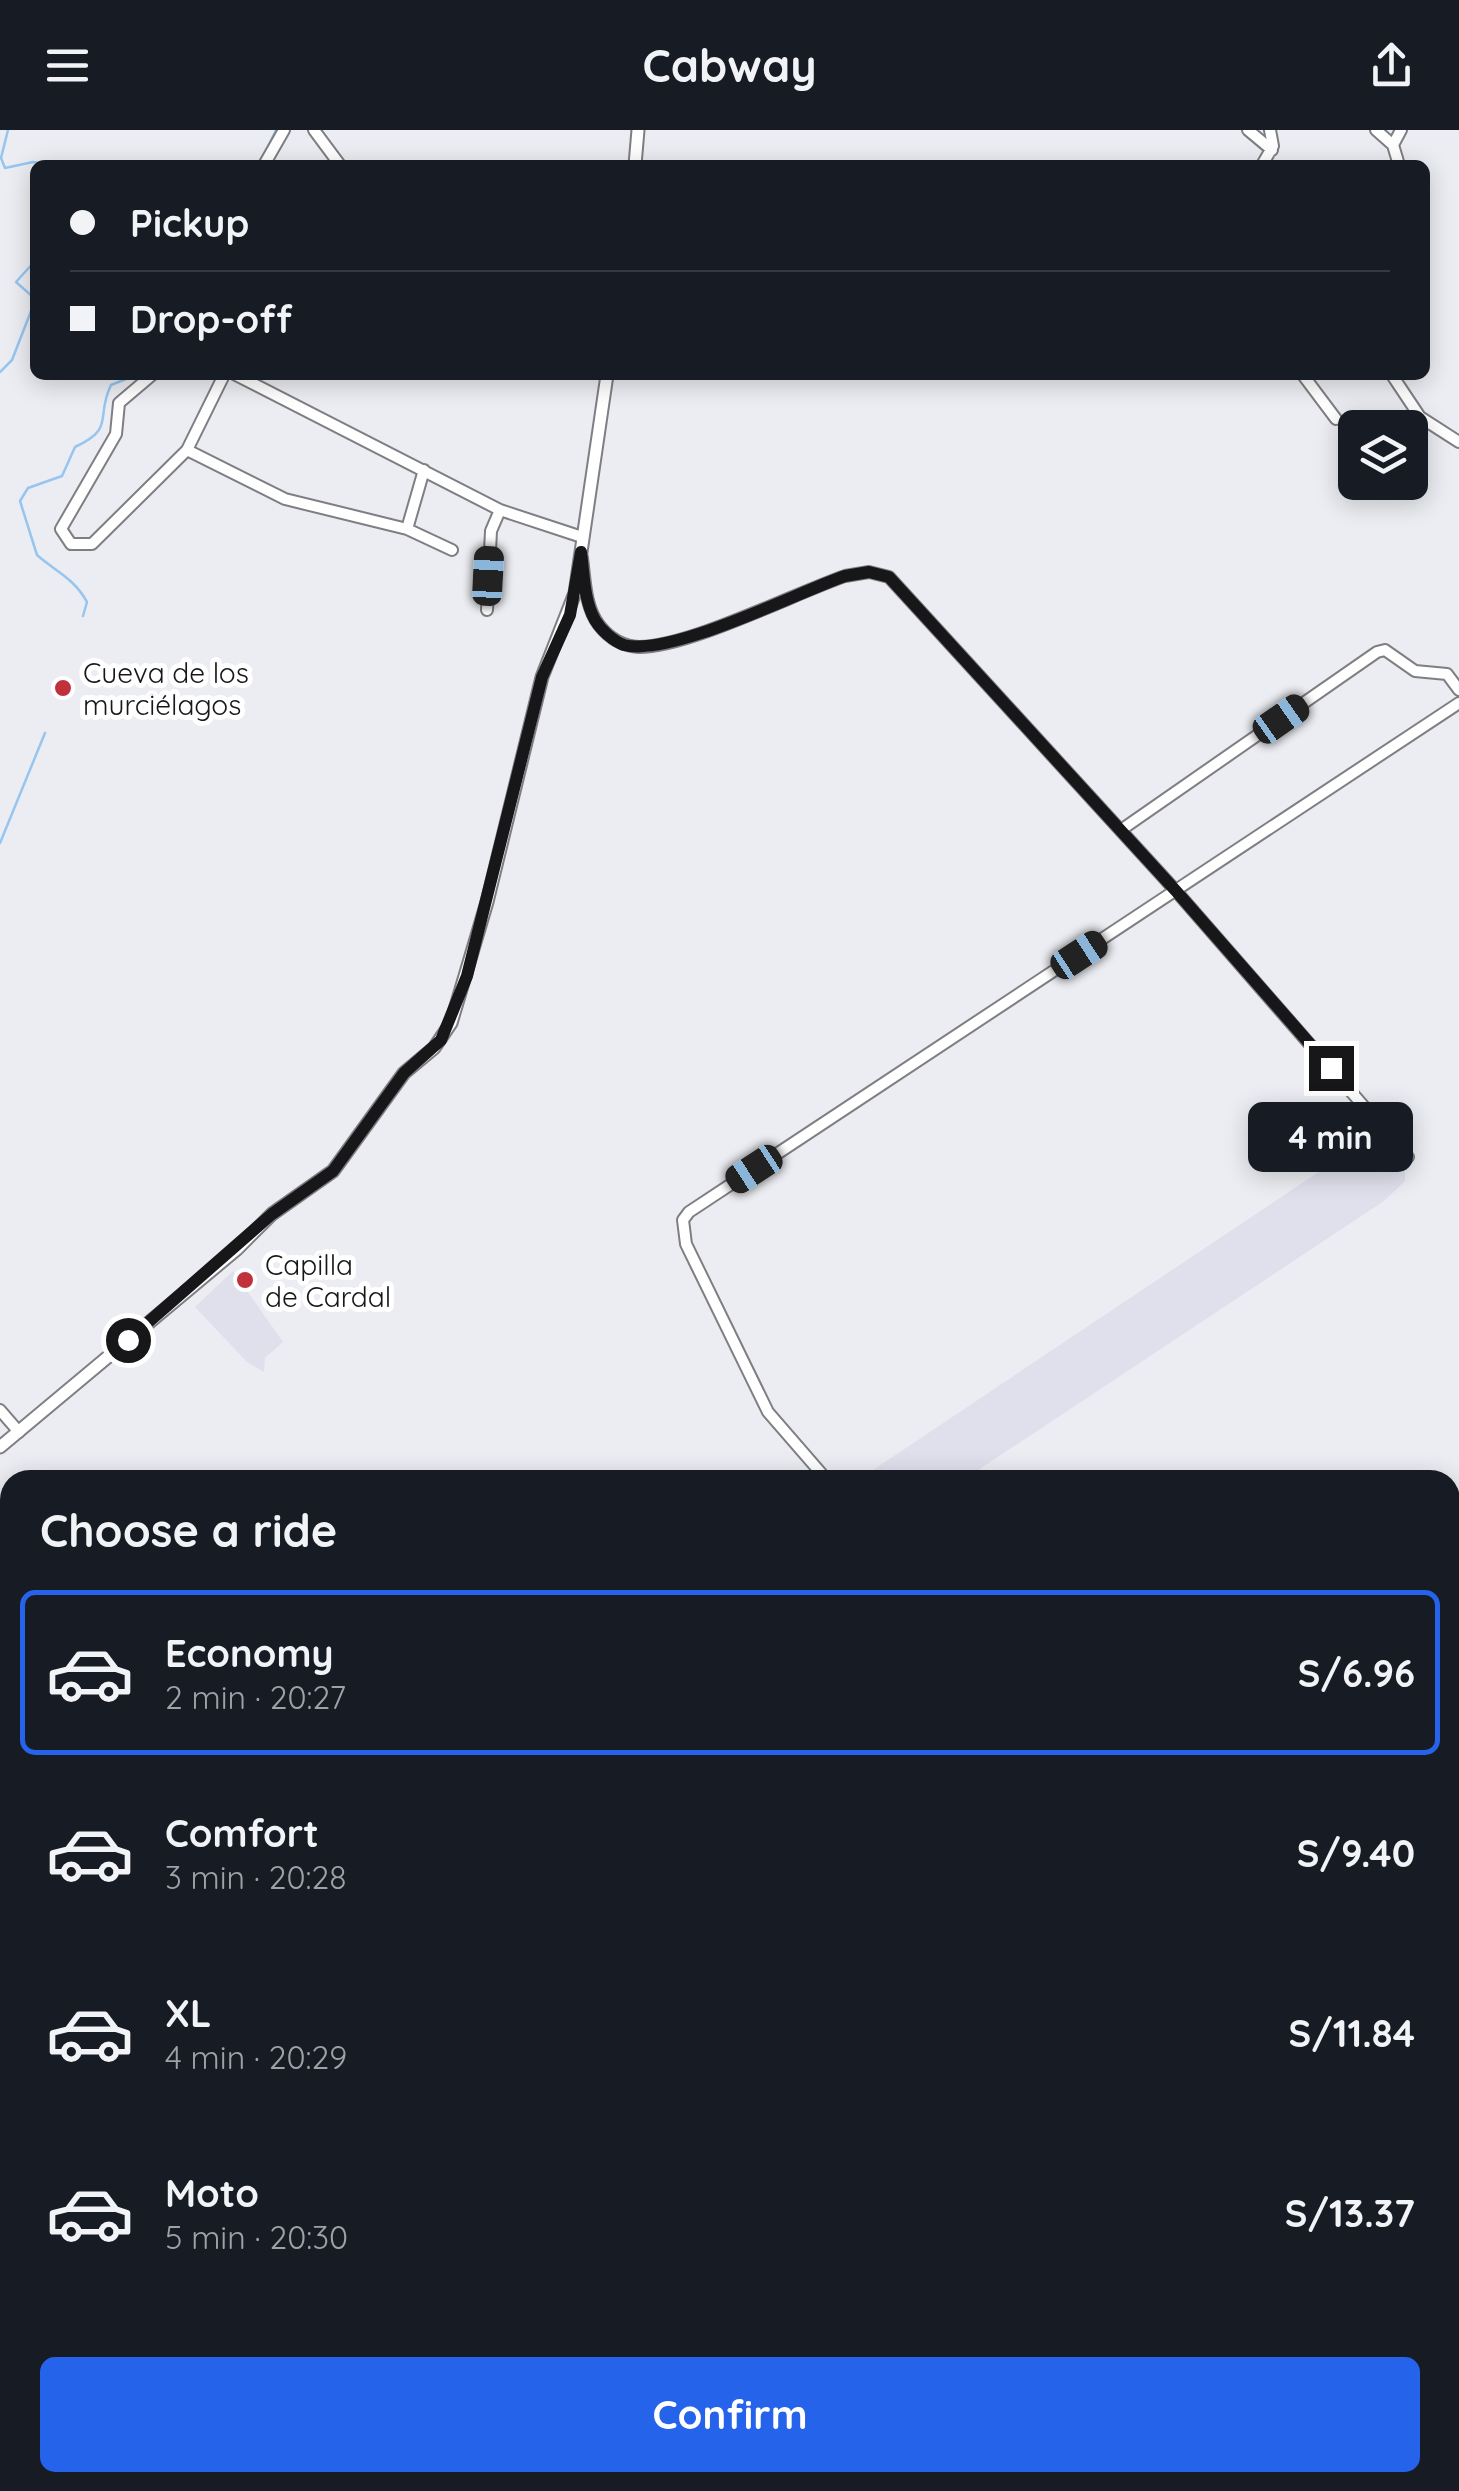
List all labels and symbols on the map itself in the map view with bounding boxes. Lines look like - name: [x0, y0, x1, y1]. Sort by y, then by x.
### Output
- car: [471, 545, 505, 607]
- place label: Cueva de los murciélagos: [83, 655, 249, 722]
- marker: Cueva de los murciélagos: [52, 677, 74, 699]
- car: [1248, 690, 1314, 748]
- car: [1046, 926, 1112, 984]
- route end: [1309, 1046, 1354, 1091]
- callout: 4 min: [1248, 1103, 1414, 1173]
- car: [721, 1140, 787, 1198]
- place label: Capilla de Cardal: [265, 1247, 391, 1314]
- marker: Capilla de Cardal: [234, 1269, 256, 1291]
- route start: [106, 1318, 151, 1363]

